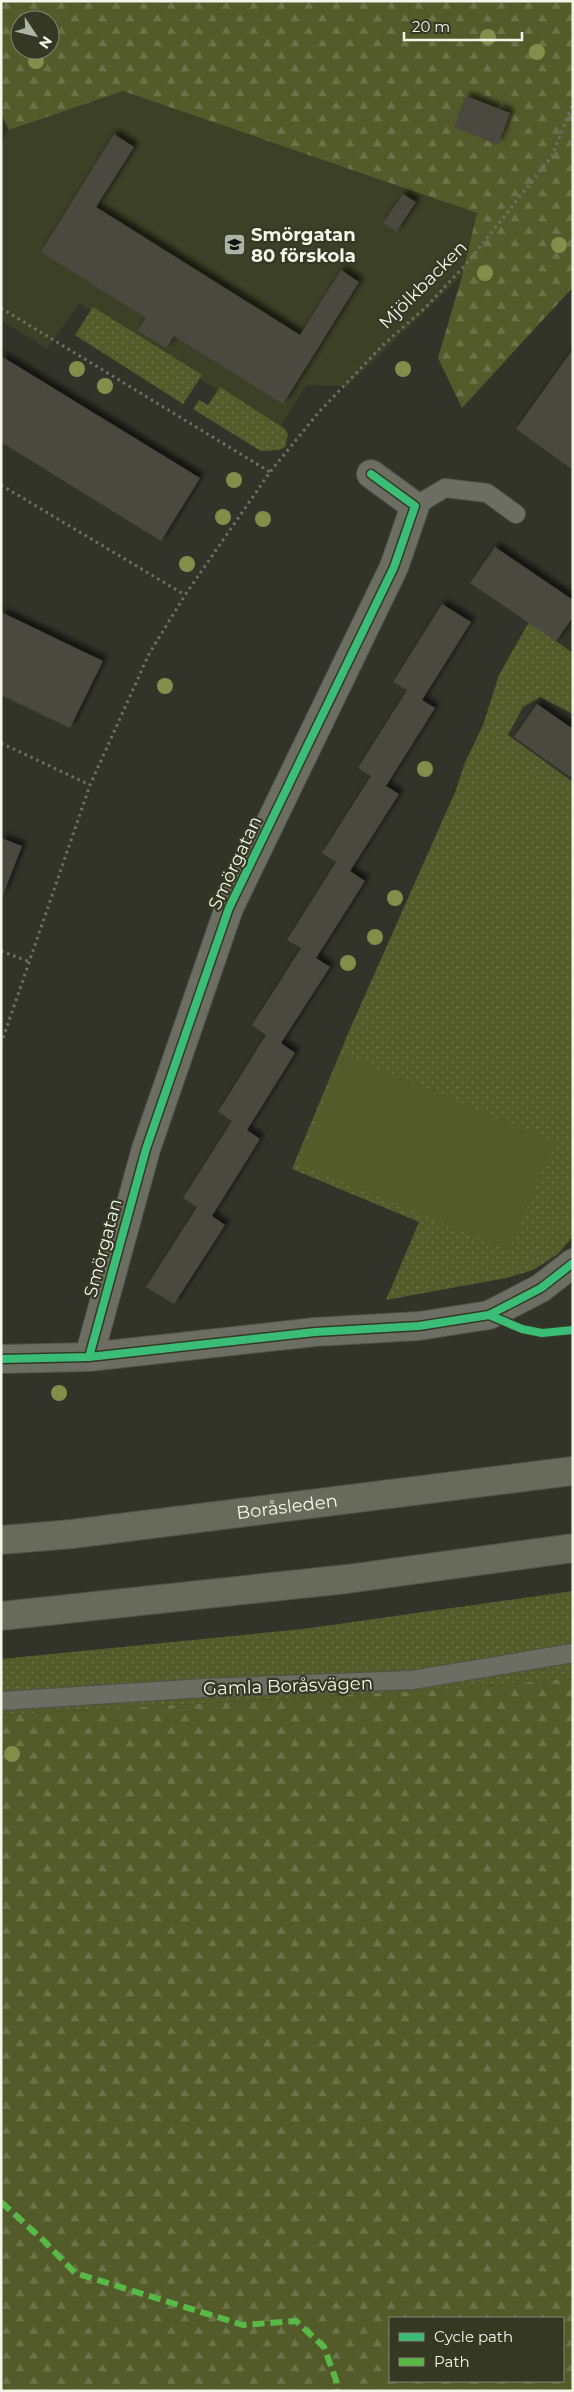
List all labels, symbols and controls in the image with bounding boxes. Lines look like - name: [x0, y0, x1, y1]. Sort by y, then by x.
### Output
- north arrow: [10, 10, 60, 60]
- scale bar: [404, 10, 522, 42]
- text: 20 m: [412, 17, 450, 36]
- text: N: [35, 33, 56, 52]
- place label: Smörgatan 80 förskola: [251, 224, 356, 267]
- school or university icon: Smörgatan 80 förskola: [223, 233, 247, 257]
- street label: Mjölkbacken: [374, 236, 472, 334]
- street label: Smörgatan: [204, 813, 266, 913]
- street label: Smörgatan: [79, 1196, 127, 1300]
- street label: Boråsleden: [235, 1490, 339, 1524]
- street label: Gamla Boråsvägen: [203, 1672, 373, 1700]
- legend: [389, 2317, 564, 2382]
- text: Cycle path: [434, 2327, 513, 2346]
- text: Path: [434, 2352, 470, 2371]

